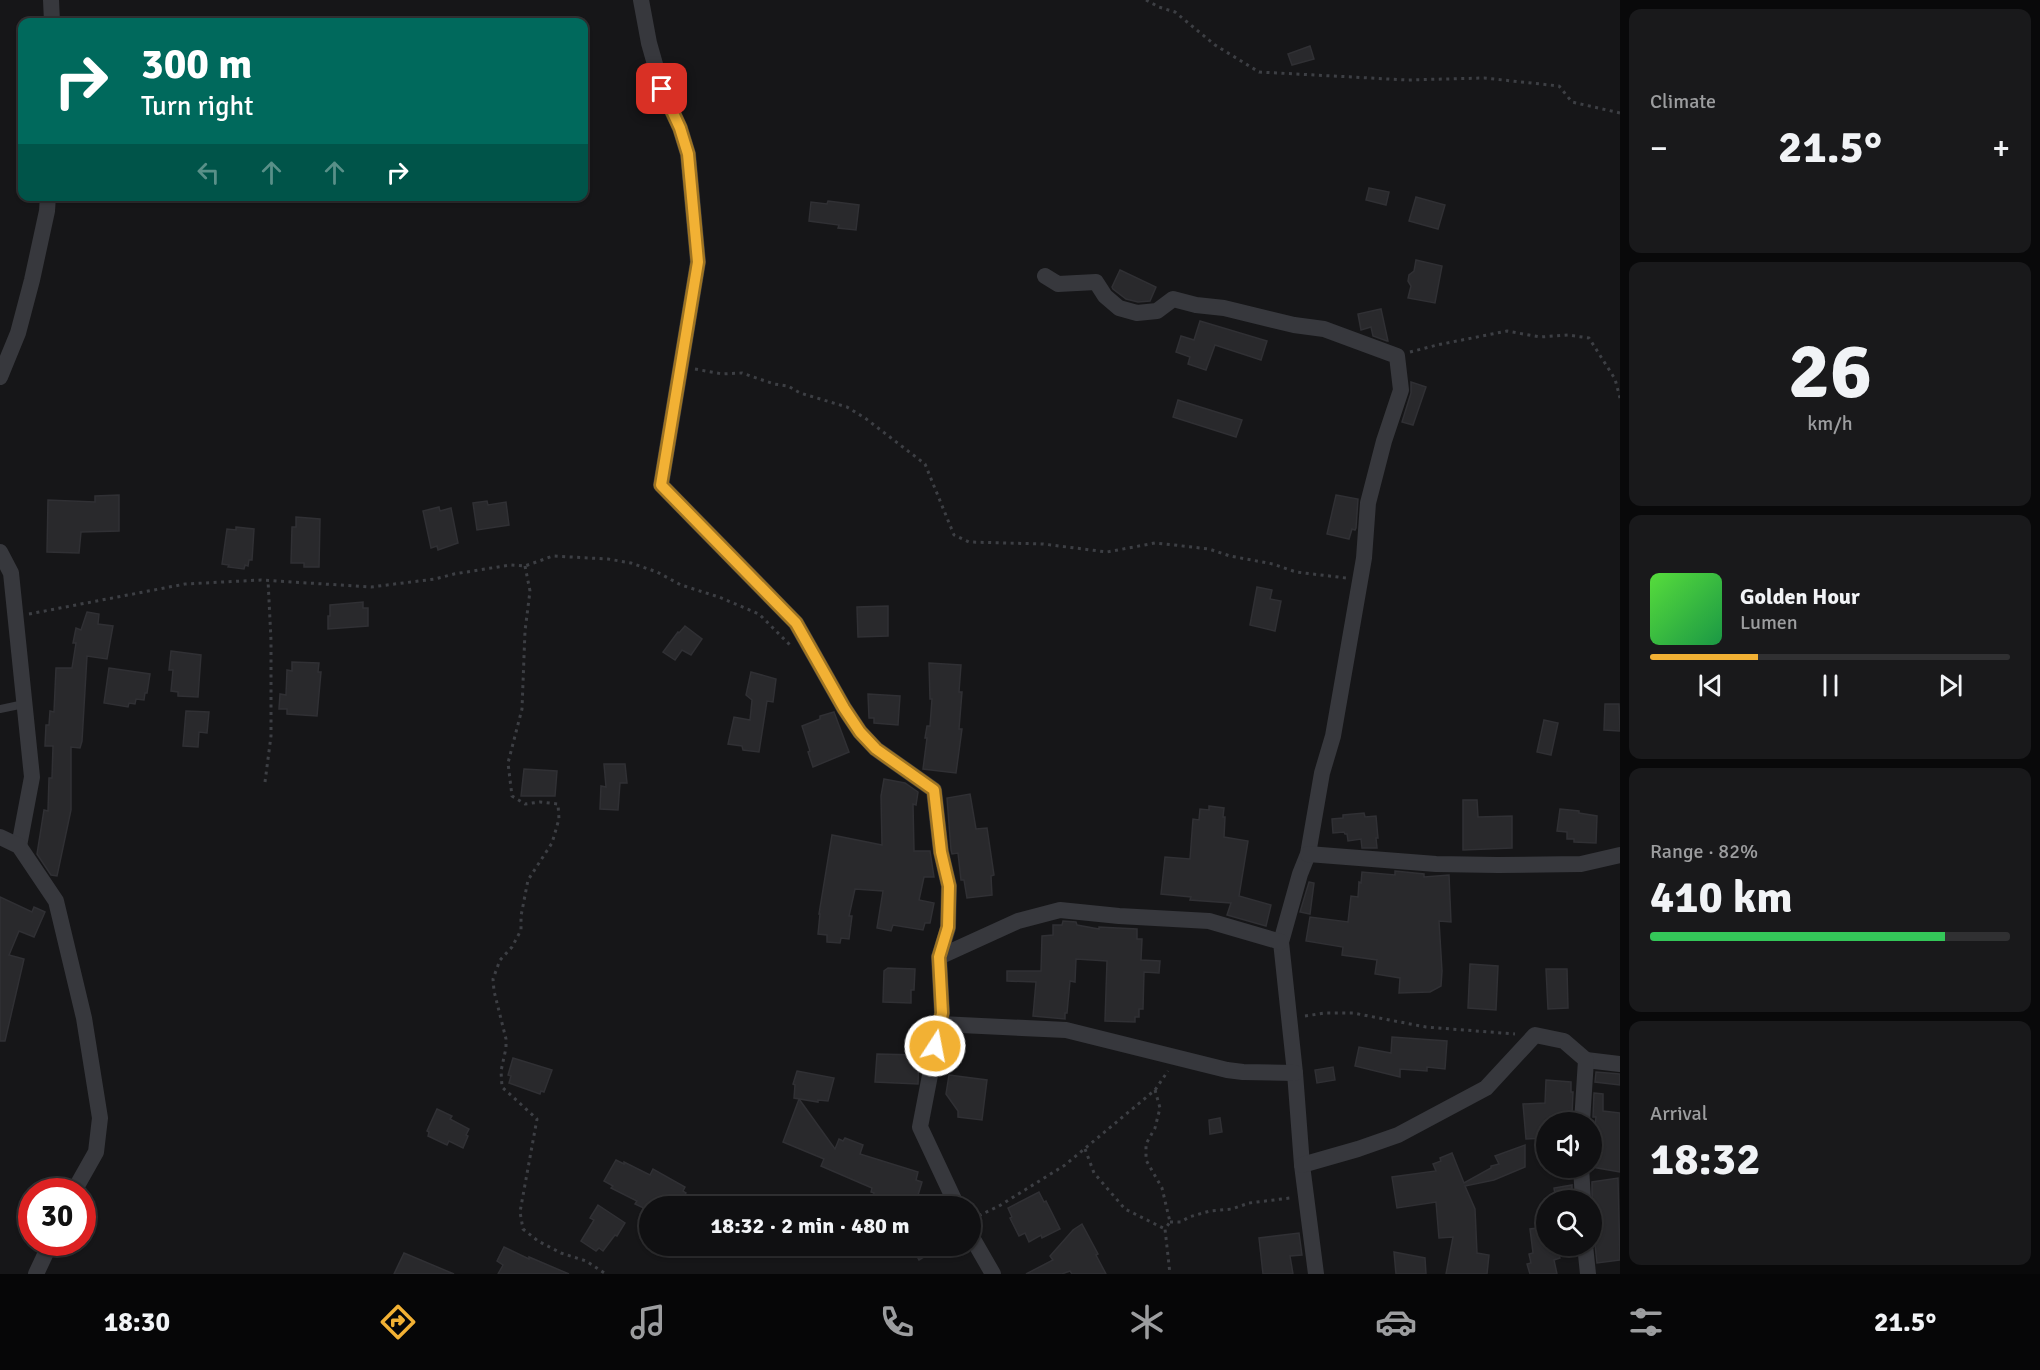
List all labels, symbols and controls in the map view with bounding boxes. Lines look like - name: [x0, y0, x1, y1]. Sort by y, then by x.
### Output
- text: 300 m: [141, 39, 252, 90]
- icon: right: [42, 42, 120, 120]
- pin: [636, 63, 687, 114]
- icon: arrive: [645, 72, 678, 105]
- text: Climate: [1650, 89, 1716, 114]
- text: Turn right: [141, 90, 254, 123]
- text: 21.5°: [1778, 120, 1882, 175]
- text: −: [1650, 128, 1668, 169]
- text: +: [1992, 128, 2010, 169]
- icon: left: [192, 156, 225, 189]
- icon: ahead: [255, 156, 288, 189]
- icon: ahead: [318, 156, 351, 189]
- icon: right: [381, 156, 414, 189]
- text: 26: [1788, 324, 1872, 420]
- text: km/h: [1807, 411, 1853, 436]
- text: Golden Hour: [1740, 583, 1860, 610]
- text: Lumen: [1740, 610, 1798, 635]
- icon: previous: [1694, 669, 1727, 702]
- icon: pause: [1814, 669, 1847, 702]
- icon: next: [1934, 669, 1967, 702]
- text: Range · 82%: [1650, 839, 1758, 864]
- text: 410 km: [1650, 870, 1793, 925]
- position arrow: [903, 1014, 967, 1078]
- text: Arrival: [1650, 1101, 1708, 1126]
- map controls: [1536, 1112, 1602, 1256]
- button: sound: [1536, 1112, 1602, 1178]
- text: 18:32: [1650, 1132, 1760, 1187]
- speed limit sign: 30: [18, 1178, 96, 1256]
- button: search: [1536, 1190, 1602, 1256]
- text: 18:32 · 2 min · 480 m: [710, 1212, 910, 1239]
- icon: directions: [377, 1301, 419, 1343]
- icon: music: [627, 1301, 669, 1343]
- icon: phone: [876, 1301, 918, 1343]
- icon: climate: [1126, 1301, 1168, 1343]
- icon: car: [1375, 1301, 1417, 1343]
- icon: filters: [1625, 1301, 1667, 1343]
- text: 18:30: [104, 1306, 170, 1339]
- text: 21.5°: [1874, 1306, 1936, 1339]

